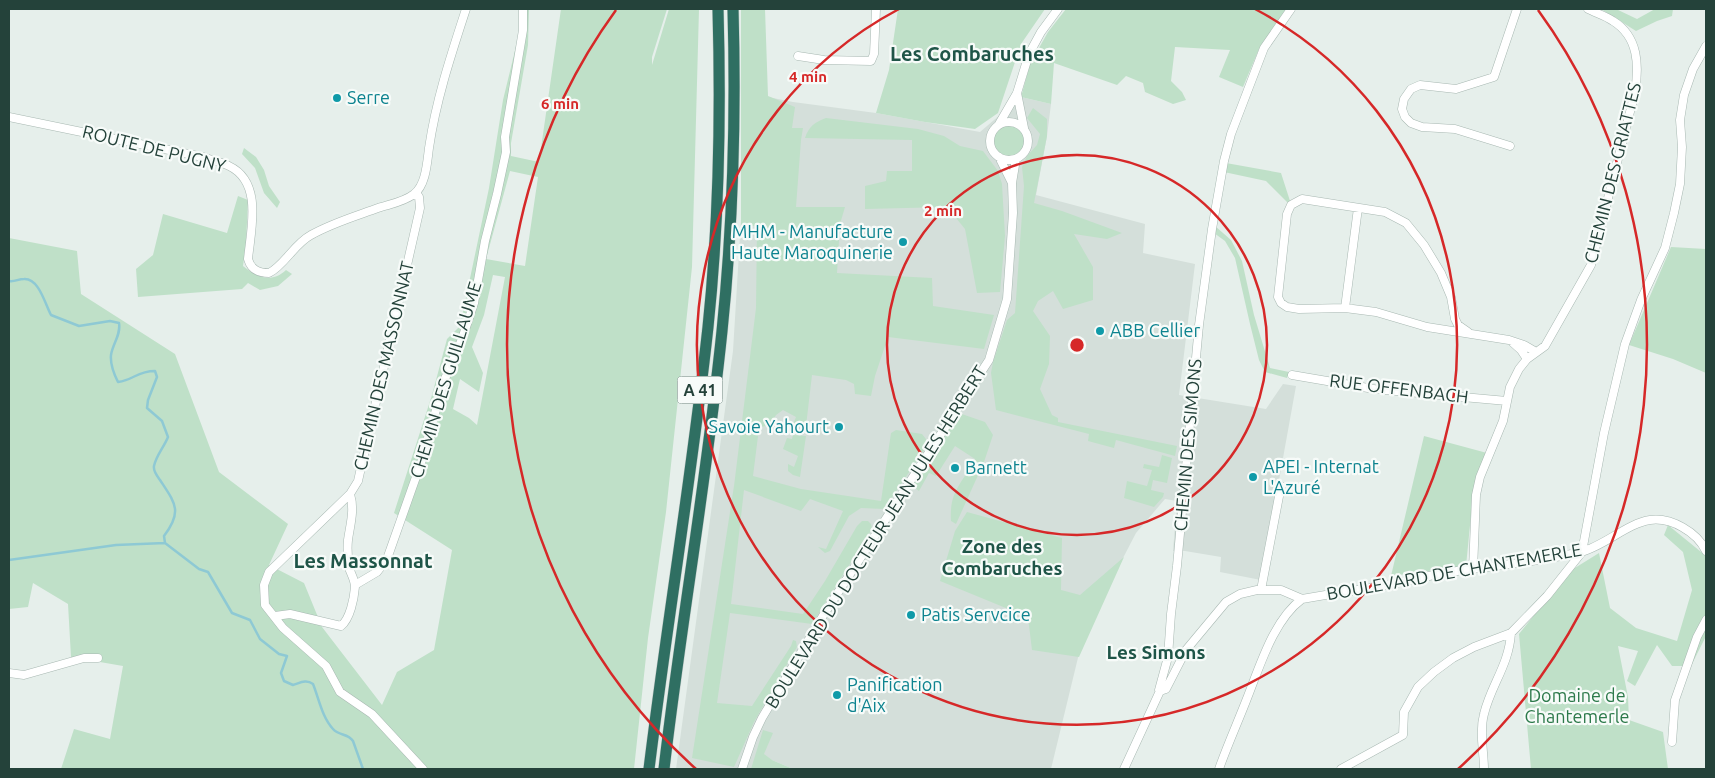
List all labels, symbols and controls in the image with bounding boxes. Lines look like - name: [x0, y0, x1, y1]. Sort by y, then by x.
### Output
- district label: Les Combaruches: [890, 42, 1054, 65]
- text: 4 min: [789, 68, 827, 85]
- street label: CHEMIN DES GRIATTES: [1580, 80, 1644, 265]
- place label: Serre: [347, 87, 390, 107]
- marker: Serre: [331, 92, 343, 104]
- text: 6 min: [541, 95, 579, 112]
- street label: ROUTE DE PUGNY: [81, 121, 228, 176]
- text: 2 min: [924, 202, 962, 219]
- place label: MHM - Manufacture Haute Maroquinerie: [731, 221, 893, 262]
- marker: MHM - Manufacture Haute Maroquinerie: [897, 236, 909, 248]
- street label: CHEMIN DES MASSONNAT: [349, 259, 417, 472]
- street label: CHEMIN DES GUILLAUME: [406, 279, 485, 480]
- place label: ABB Cellier: [1110, 320, 1200, 340]
- marker: ABB Cellier: [1094, 325, 1106, 337]
- centre of rings: [1068, 336, 1086, 354]
- street label: CHEMIN DES SIMONS: [1169, 358, 1205, 532]
- street label: BOULEVARD DU DOCTEUR JEAN JULES HERBERT: [761, 361, 990, 712]
- street label: RUE OFFENBACH: [1328, 370, 1470, 406]
- road number: A 41: [678, 376, 722, 404]
- place label: Savoie Yahourt: [709, 416, 829, 436]
- marker: Savoie Yahourt: [833, 421, 845, 433]
- place label: APEI - Internat L'Azuré: [1263, 456, 1379, 497]
- place label: Barnett: [965, 457, 1027, 477]
- marker: Barnett: [949, 462, 961, 474]
- marker: APEI - Internat L'Azuré: [1247, 471, 1259, 483]
- district label: Zone des Combaruches: [942, 535, 1062, 579]
- street label: BOULEVARD DE CHANTEMERLE: [1325, 539, 1583, 603]
- district label: Les Massonnat: [293, 549, 433, 572]
- place label: Patis Servcice: [921, 604, 1031, 624]
- marker: Patis Servcice: [905, 609, 917, 621]
- district label: Les Simons: [1107, 641, 1205, 663]
- place label: Panification d'Aix: [847, 674, 943, 715]
- park label: Domaine de Chantemerle: [1525, 685, 1629, 726]
- marker: Panification d'Aix: [831, 689, 843, 701]

